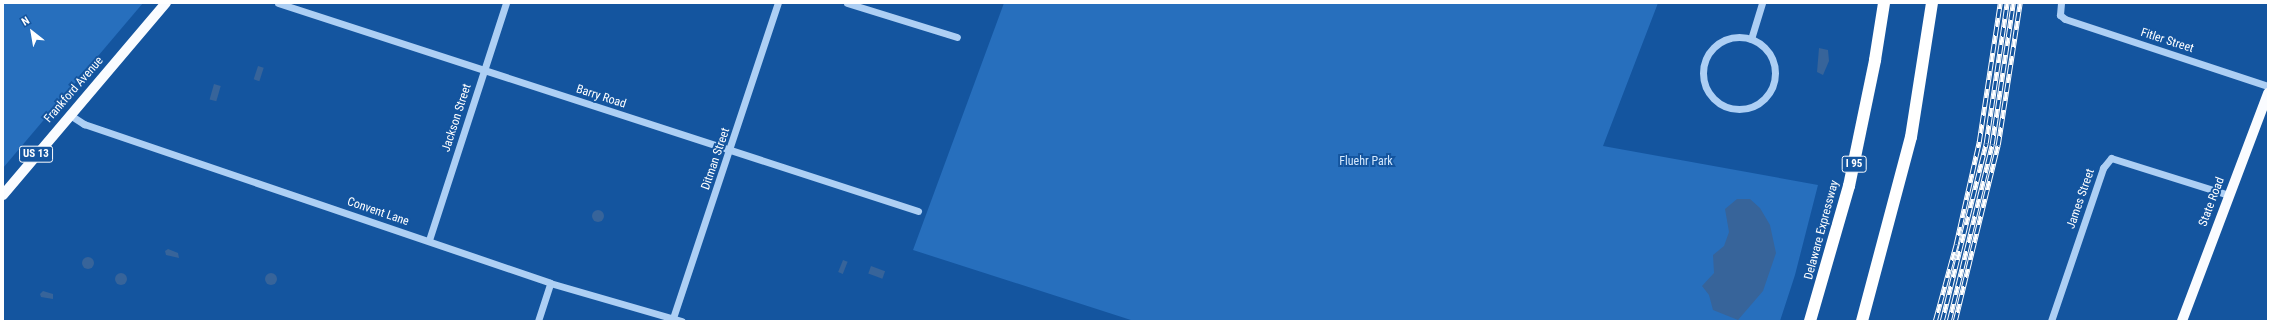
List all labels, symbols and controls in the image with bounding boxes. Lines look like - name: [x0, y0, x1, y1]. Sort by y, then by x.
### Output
- north arrow: [12, 12, 52, 52]
- text: N: [19, 14, 32, 29]
- street label: Fitler Street: [2139, 26, 2195, 56]
- street label: Frankford Avenue: [41, 54, 107, 126]
- street label: Jackson Street: [439, 82, 475, 154]
- street label: Barry Road: [574, 82, 628, 112]
- street label: Ditman Street: [699, 126, 733, 192]
- road number: US 13: [19, 145, 53, 163]
- park label: Fluehr Park: [1339, 155, 1393, 169]
- road number: I 95: [1841, 155, 1867, 173]
- street label: James Street: [2064, 167, 2098, 231]
- street label: State Road: [2196, 175, 2228, 229]
- street label: Delaware Expressway: [1802, 179, 1842, 281]
- street label: Convent Lane: [345, 195, 411, 229]

